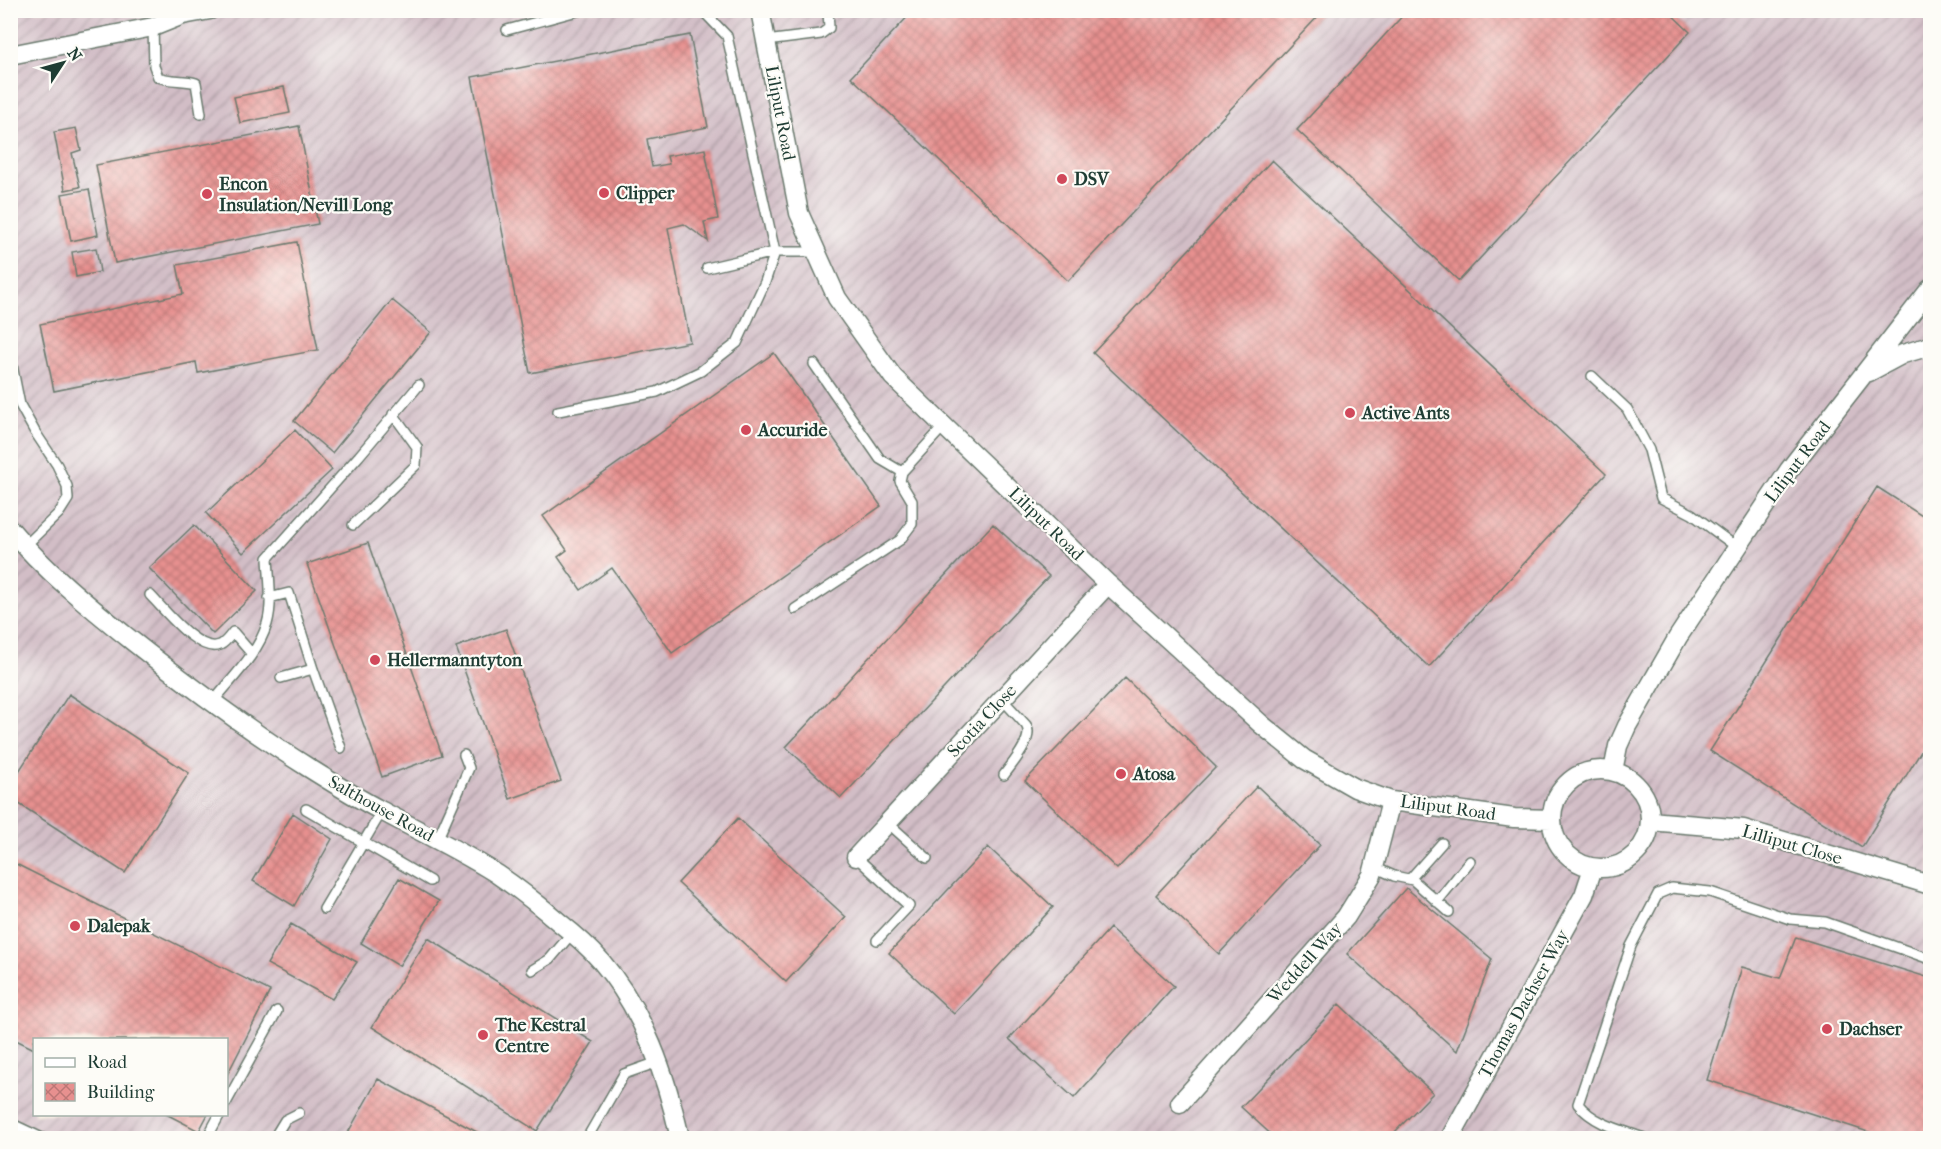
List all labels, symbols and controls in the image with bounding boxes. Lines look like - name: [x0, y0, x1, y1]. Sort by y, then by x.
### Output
- north arrow: [33, 33, 93, 93]
- text: N: [63, 44, 86, 66]
- street label: Liliput Road: [760, 64, 800, 163]
- place label: DSV: [1074, 169, 1110, 190]
- marker: DSV: [1055, 172, 1069, 186]
- place label: Encon Insulation/Nevill Long: [219, 174, 394, 216]
- place label: Clipper: [616, 183, 675, 204]
- marker: Clipper: [597, 186, 611, 200]
- marker: Encon Insulation/Nevill Long: [200, 187, 214, 201]
- place label: Active Ants: [1361, 403, 1450, 424]
- marker: Active Ants: [1343, 406, 1357, 420]
- street label: Liliput Road: [1761, 417, 1836, 507]
- place label: Accuride: [757, 420, 827, 441]
- marker: Accuride: [739, 423, 753, 437]
- street label: Liliput Road: [1004, 483, 1088, 565]
- place label: Hellermanntyton: [387, 650, 523, 671]
- marker: Hellermanntyton: [368, 653, 382, 667]
- street label: Scotia Close: [943, 680, 1021, 762]
- place label: Atosa: [1132, 764, 1176, 785]
- marker: Atosa: [1114, 767, 1128, 781]
- street label: Salthouse Road: [324, 771, 438, 847]
- street label: Liliput Road: [1399, 791, 1497, 825]
- street label: Lilliput Close: [1740, 821, 1845, 869]
- place label: Dalepak: [87, 916, 151, 937]
- street label: Weddell Way: [1263, 917, 1348, 1009]
- marker: Dalepak: [68, 919, 82, 933]
- street label: Thomas Dachser Way: [1474, 925, 1574, 1082]
- place label: The Kestral Centre: [494, 1015, 587, 1057]
- place label: Dachser: [1839, 1019, 1903, 1040]
- marker: Dachser: [1820, 1022, 1834, 1036]
- marker: The Kestral Centre: [476, 1028, 490, 1042]
- legend: [33, 1038, 228, 1116]
- text: Road: [87, 1052, 127, 1073]
- text: Building: [87, 1082, 155, 1103]

